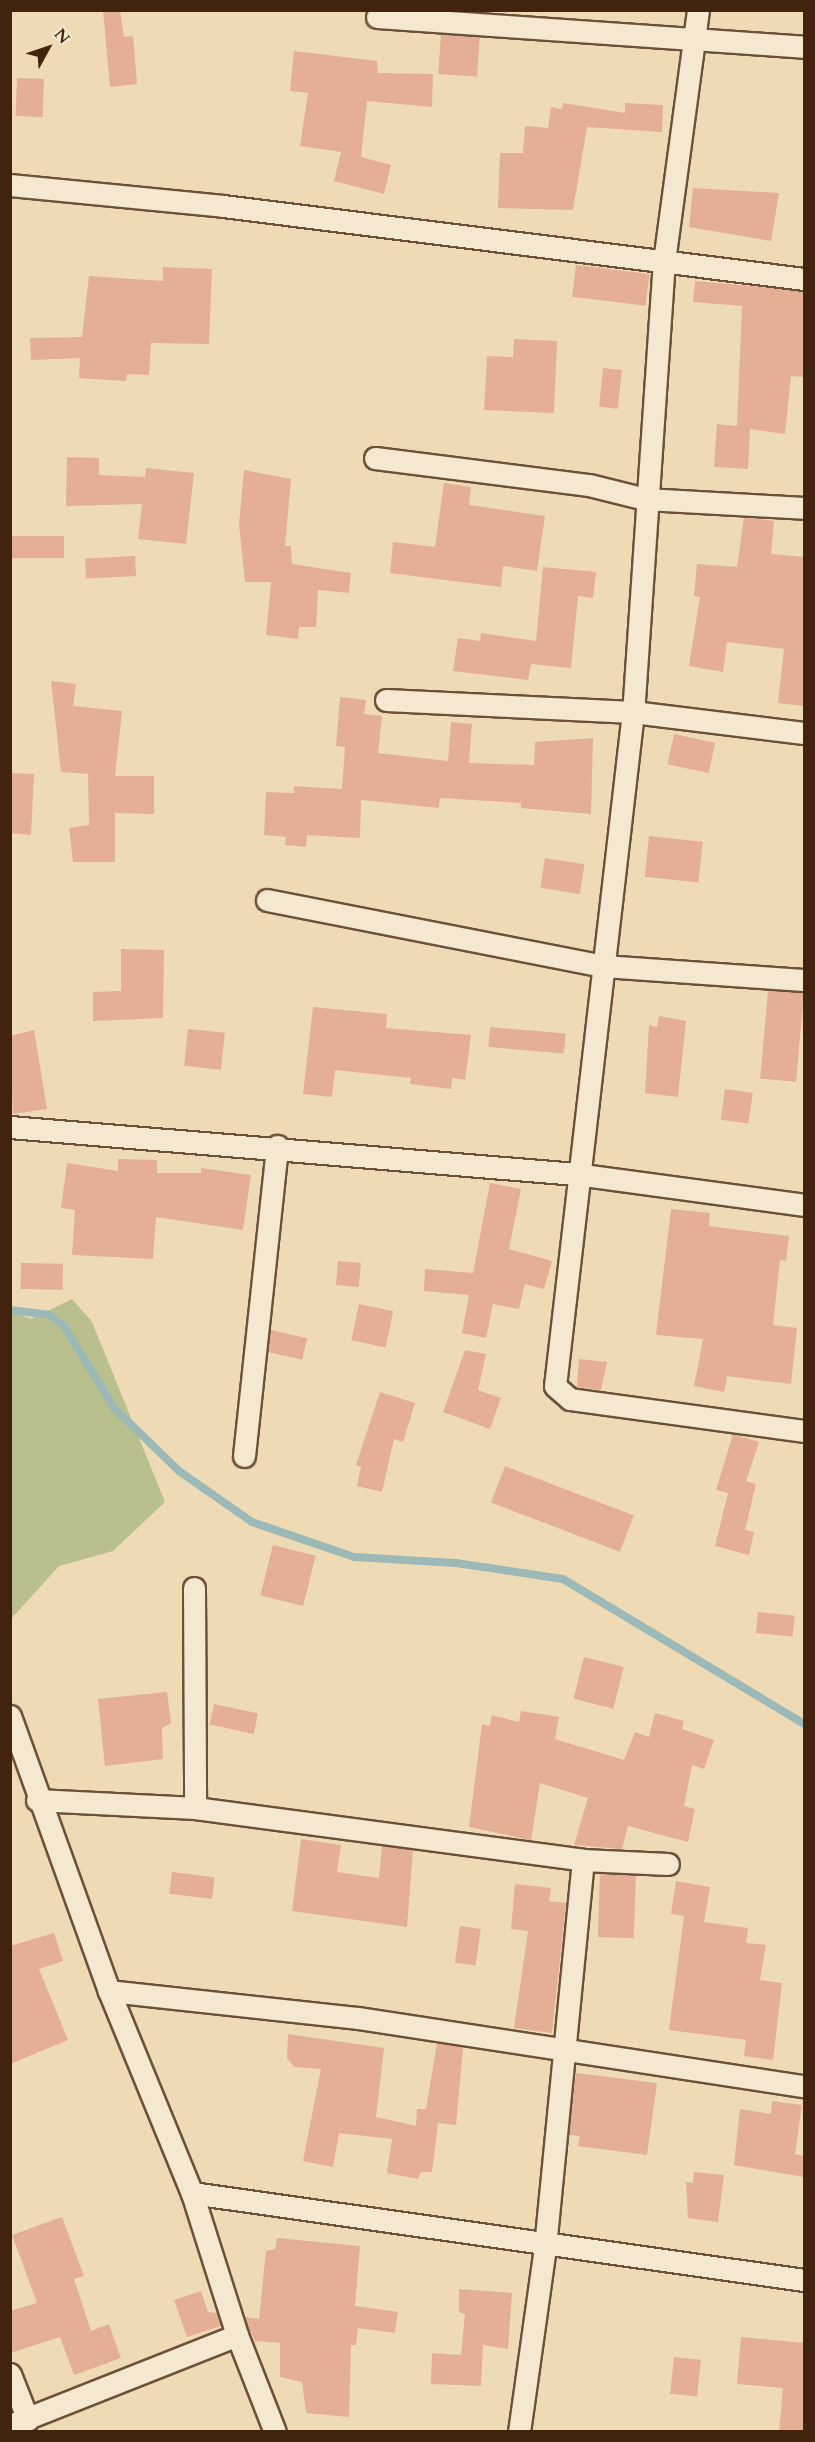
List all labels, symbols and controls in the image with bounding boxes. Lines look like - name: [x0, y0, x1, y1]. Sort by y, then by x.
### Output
- north arrow: [18, 18, 78, 78]
- text: N: [49, 24, 75, 49]

